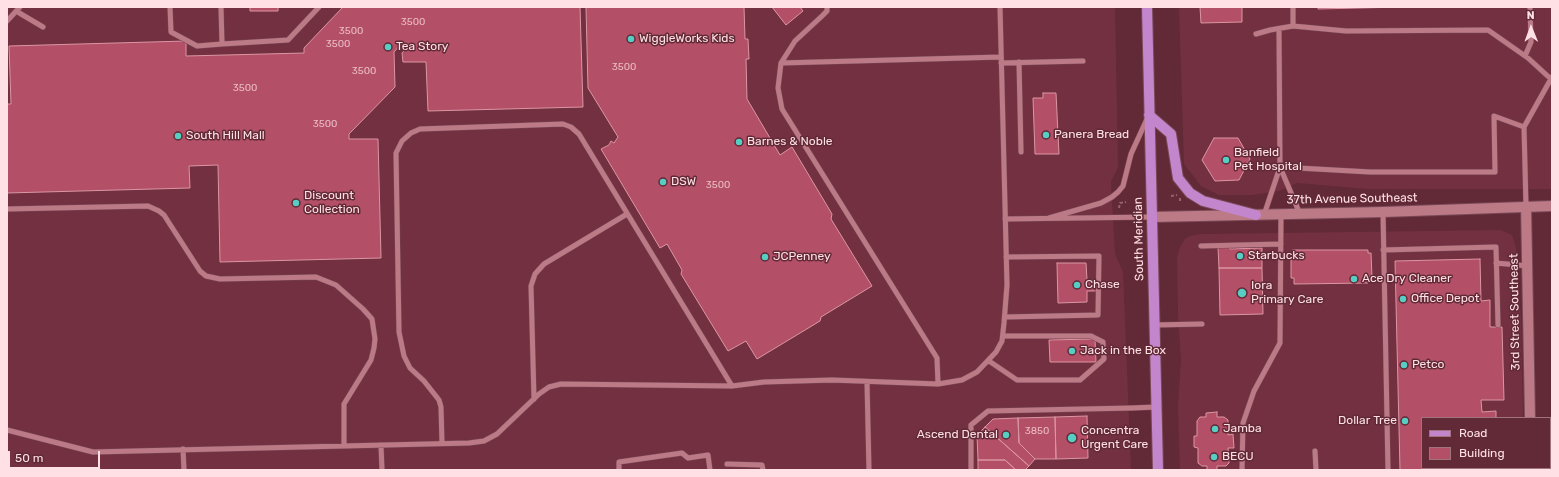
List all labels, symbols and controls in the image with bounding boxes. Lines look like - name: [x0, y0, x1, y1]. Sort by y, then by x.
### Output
- north arrow: [1511, 8, 1551, 48]
- text: N: [1527, 9, 1535, 22]
- house number: 3500: [401, 16, 425, 28]
- house number: 3500: [339, 25, 363, 37]
- place label: WiggleWorks Kids: [639, 32, 735, 46]
- marker: WiggleWorks Kids: [626, 34, 636, 44]
- house number: 3500: [326, 38, 350, 50]
- place label: Tea Story: [396, 40, 448, 54]
- marker: Tea Story: [383, 42, 393, 52]
- house number: 3500: [612, 61, 636, 73]
- house number: 3500: [352, 65, 376, 77]
- house number: 3500: [233, 82, 257, 94]
- house number: 3500: [313, 118, 337, 130]
- place label: Panera Bread: [1054, 128, 1129, 142]
- place label: South Hill Mall: [186, 129, 265, 143]
- marker: Panera Bread: [1041, 130, 1051, 140]
- marker: South Hill Mall: [173, 131, 183, 141]
- place label: Barnes & Noble: [747, 135, 833, 149]
- marker: Barnes & Noble: [734, 137, 744, 147]
- place label: Banfield Pet Hospital: [1234, 146, 1302, 174]
- marker: Banfield Pet Hospital: [1221, 155, 1231, 165]
- place label: DSW: [671, 175, 696, 189]
- marker: DSW: [658, 177, 668, 187]
- house number: 3500: [706, 179, 730, 191]
- place label: Discount Collection: [304, 189, 360, 217]
- street label: 37th Avenue Southeast: [1286, 191, 1418, 207]
- street label: South Meridian: [1131, 197, 1147, 281]
- marker: Discount Collection: [291, 198, 301, 208]
- place label: Starbucks: [1248, 249, 1305, 263]
- place label: JCPenney: [773, 250, 831, 264]
- marker: Starbucks: [1235, 251, 1245, 261]
- marker: JCPenney: [760, 252, 770, 262]
- street label: 3rd Street Southeast: [1507, 253, 1523, 371]
- place label: Ace Dry Cleaner: [1362, 272, 1451, 286]
- marker: Ace Dry Cleaner: [1349, 274, 1359, 284]
- place label: Chase: [1085, 278, 1120, 292]
- place label: Iora Primary Care: [1251, 279, 1323, 307]
- marker: Chase: [1072, 280, 1082, 290]
- marker: Iora Primary Care: [1236, 287, 1248, 299]
- place label: Office Depot: [1411, 292, 1479, 306]
- marker: Office Depot: [1398, 294, 1408, 304]
- place label: Jack in the Box: [1080, 344, 1166, 358]
- marker: Jack in the Box: [1067, 346, 1077, 356]
- place label: Petco: [1412, 358, 1445, 372]
- marker: Petco: [1399, 360, 1409, 370]
- place label: Dollar Tree: [1338, 414, 1397, 428]
- marker: Dollar Tree: [1400, 416, 1410, 426]
- legend: [1421, 417, 1551, 469]
- place label: Jamba: [1223, 422, 1262, 436]
- place label: Concentra Urgent Care: [1081, 424, 1148, 452]
- marker: Jamba: [1210, 424, 1220, 434]
- house number: 3850: [1025, 425, 1049, 437]
- text: Road: [1459, 426, 1487, 440]
- place label: Ascend Dental: [917, 428, 998, 442]
- marker: Ascend Dental: [1001, 430, 1011, 440]
- marker: Concentra Urgent Care: [1066, 432, 1078, 444]
- scale bar: [10, 443, 102, 469]
- text: Building: [1459, 446, 1505, 460]
- place label: BECU: [1222, 450, 1254, 464]
- text: 50 m: [15, 451, 43, 465]
- marker: BECU: [1209, 452, 1219, 462]

